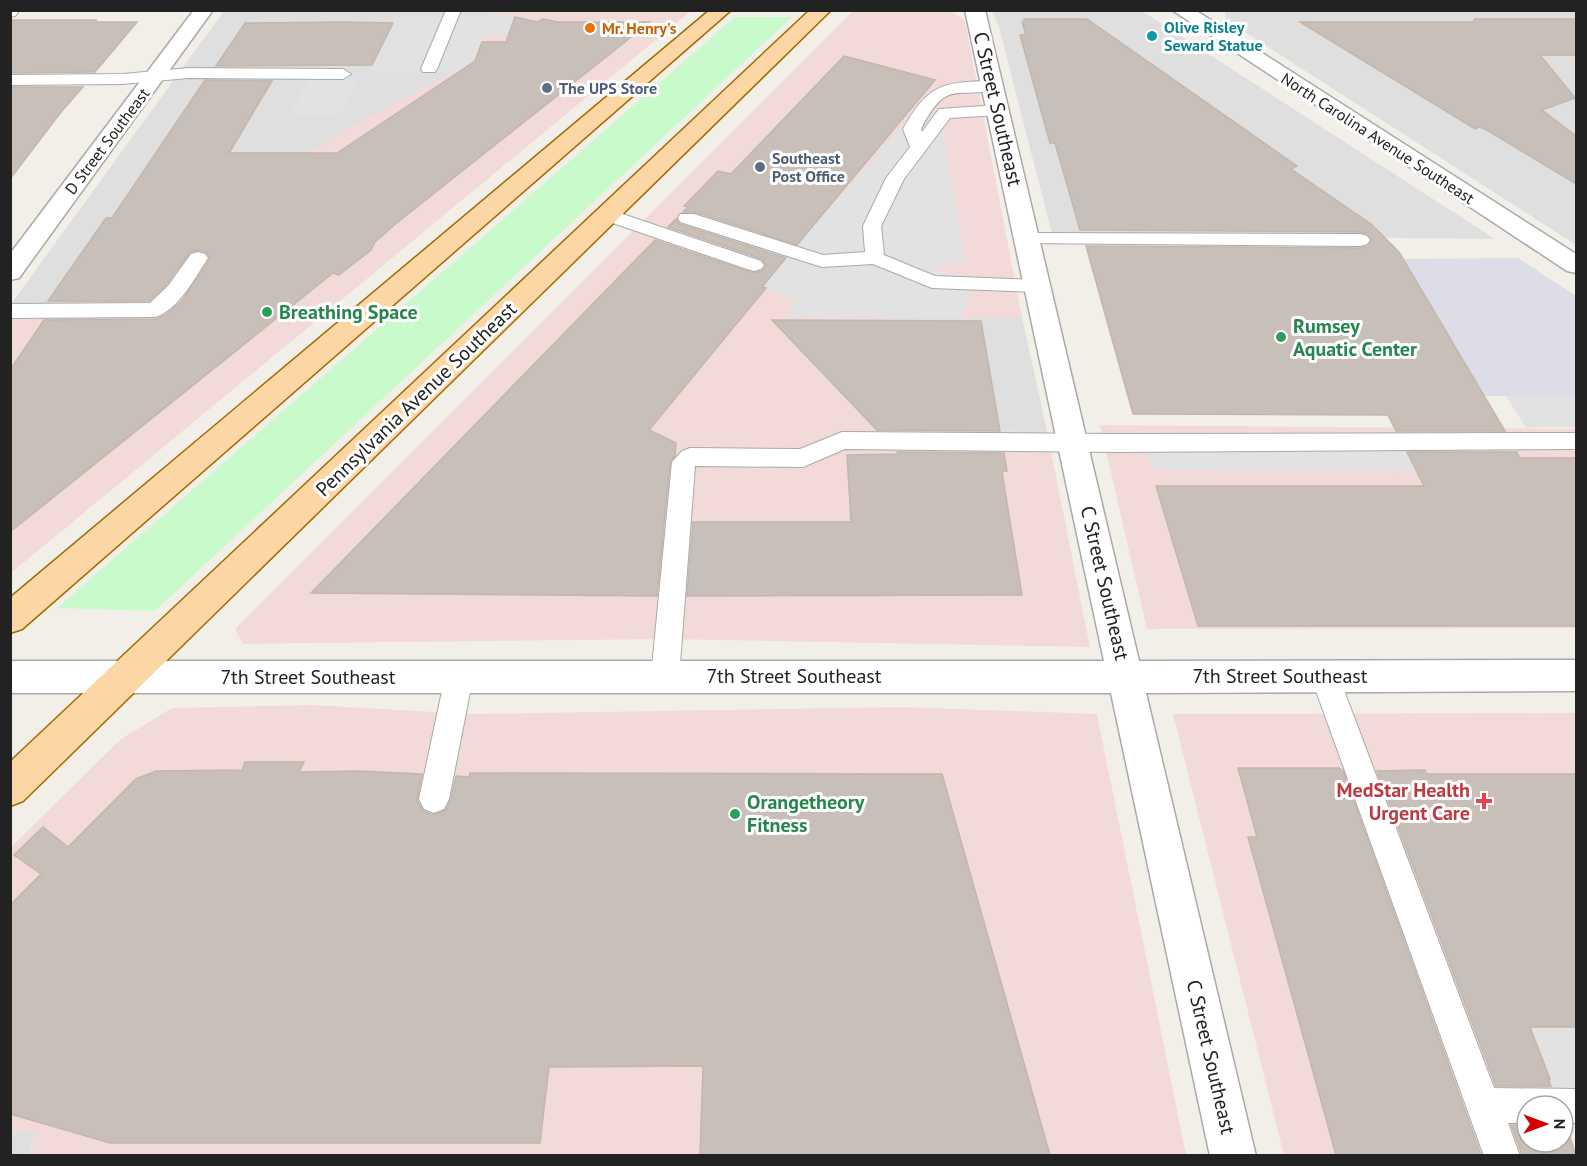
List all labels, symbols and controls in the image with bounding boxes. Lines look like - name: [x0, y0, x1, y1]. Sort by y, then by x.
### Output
- place label: Olive Risley Seward Statue: [1164, 17, 1263, 55]
- place label: Mr. Henry's: [602, 18, 677, 38]
- marker: Mr. Henry's: [583, 21, 597, 35]
- street label: C Street Southeast: [968, 29, 1028, 189]
- marker: Olive Risley Seward Statue: [1145, 29, 1159, 43]
- street label: North Carolina Avenue Southeast: [1278, 68, 1479, 208]
- place label: The UPS Store: [559, 78, 657, 98]
- marker: The UPS Store: [540, 81, 554, 95]
- street label: D Street Southeast: [61, 83, 154, 198]
- place label: Southeast Post Office: [772, 148, 845, 186]
- marker: Southeast Post Office: [753, 160, 767, 174]
- street label: Pennsylvania Avenue Southeast: [310, 296, 522, 502]
- place label: Breathing Space: [279, 299, 418, 325]
- marker: Breathing Space: [260, 305, 274, 319]
- place label: Rumsey Aquatic Center: [1293, 313, 1417, 362]
- marker: Rumsey Aquatic Center: [1274, 330, 1288, 344]
- street label: C Street Southeast: [1075, 503, 1135, 663]
- street label: 7th Street Southeast: [706, 663, 882, 689]
- street label: 7th Street Southeast: [1192, 663, 1368, 689]
- street label: 7th Street Southeast: [220, 664, 396, 690]
- place label: MedStar Health Urgent Care: [1337, 777, 1470, 826]
- place label: Orangetheory Fitness: [747, 789, 865, 838]
- marker: MedStar Health Urgent Care: [1475, 792, 1493, 810]
- marker: Orangetheory Fitness: [728, 807, 742, 821]
- street label: C Street Southeast: [1181, 977, 1241, 1137]
- north arrow: [1515, 1094, 1575, 1154]
- text: N: [1550, 1119, 1570, 1129]

